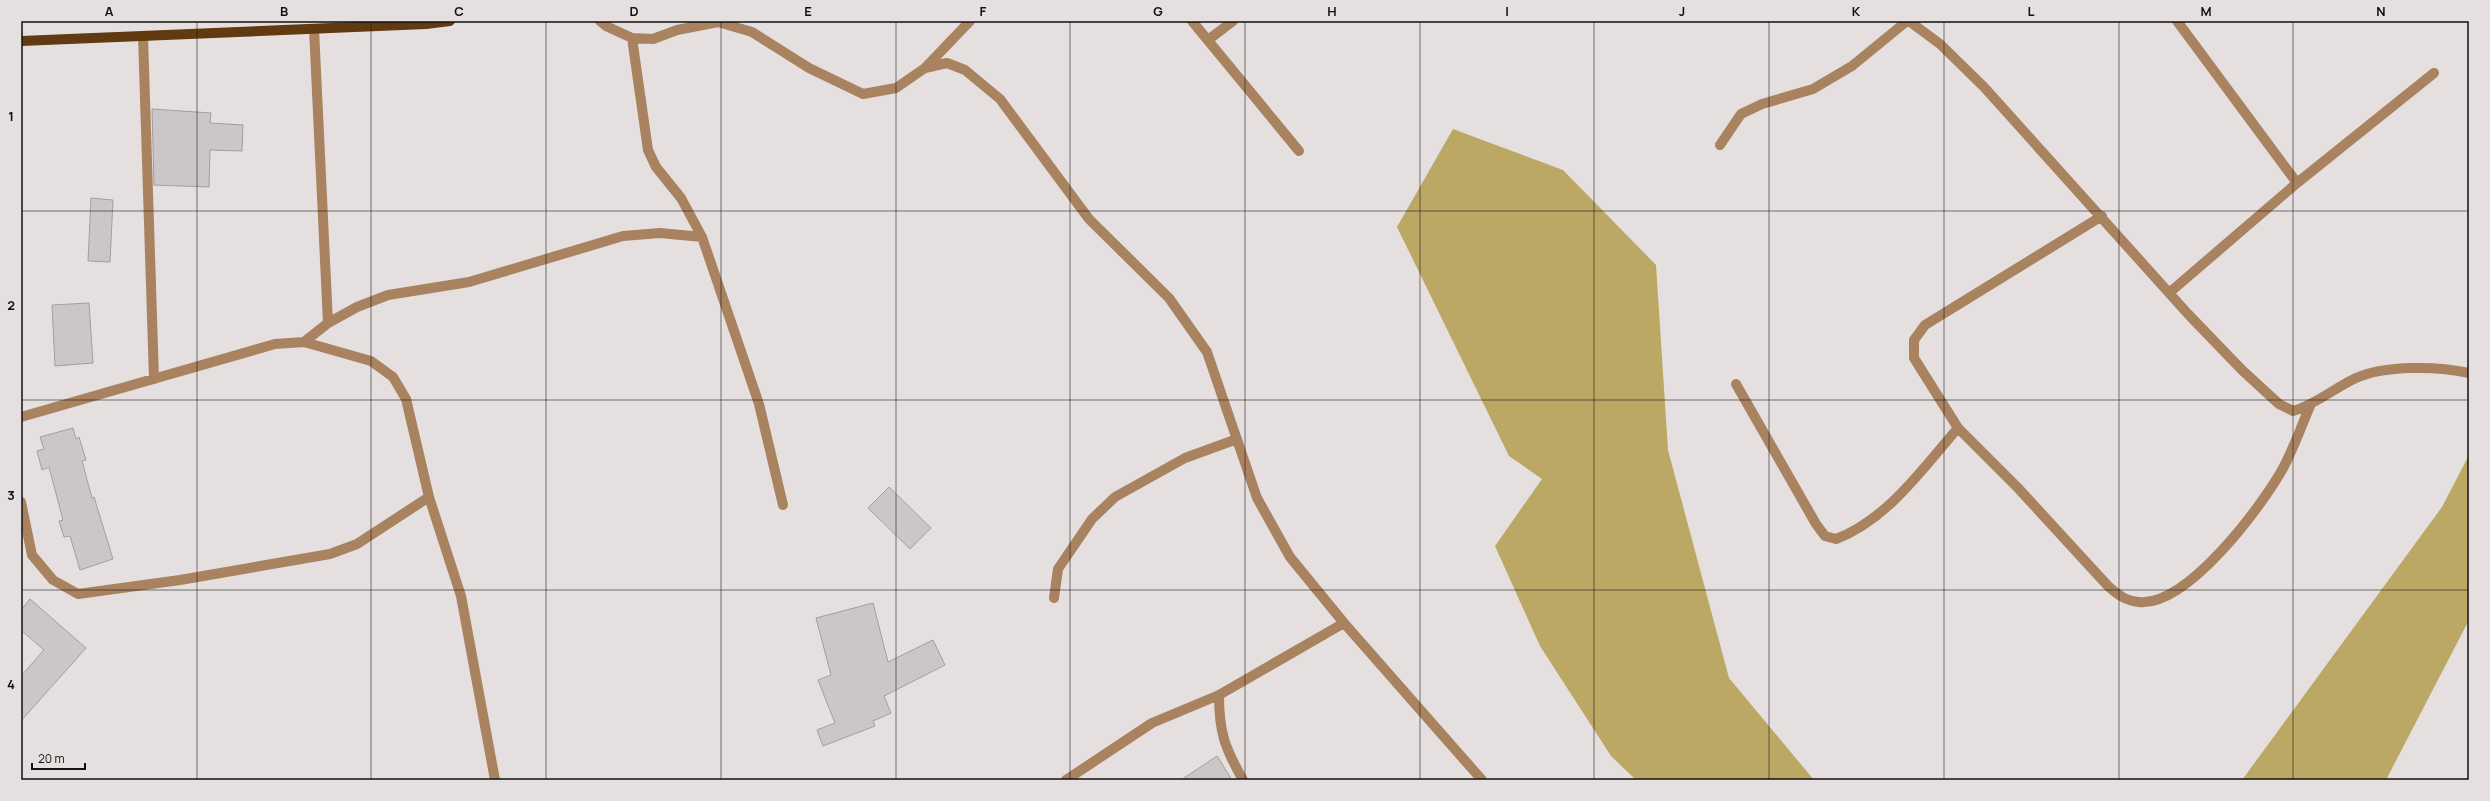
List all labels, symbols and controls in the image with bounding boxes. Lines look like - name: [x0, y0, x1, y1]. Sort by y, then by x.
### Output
- text: A: [105, 2, 114, 20]
- text: B: [280, 2, 288, 20]
- text: C: [454, 2, 464, 20]
- text: D: [629, 2, 639, 20]
- text: E: [804, 2, 812, 20]
- text: F: [980, 2, 987, 20]
- text: G: [1153, 2, 1163, 20]
- text: H: [1327, 2, 1337, 20]
- text: I: [1505, 2, 1509, 20]
- text: J: [1679, 2, 1685, 20]
- text: K: [1852, 2, 1861, 20]
- text: L: [2028, 2, 2035, 20]
- text: M: [2200, 2, 2212, 20]
- text: N: [2376, 2, 2386, 20]
- text: 1: [8, 107, 14, 125]
- text: 2: [7, 296, 15, 314]
- text: 3: [7, 486, 15, 504]
- text: 4: [7, 675, 15, 693]
- scale bar: [32, 745, 85, 771]
- text: 20 m: [38, 750, 65, 767]

